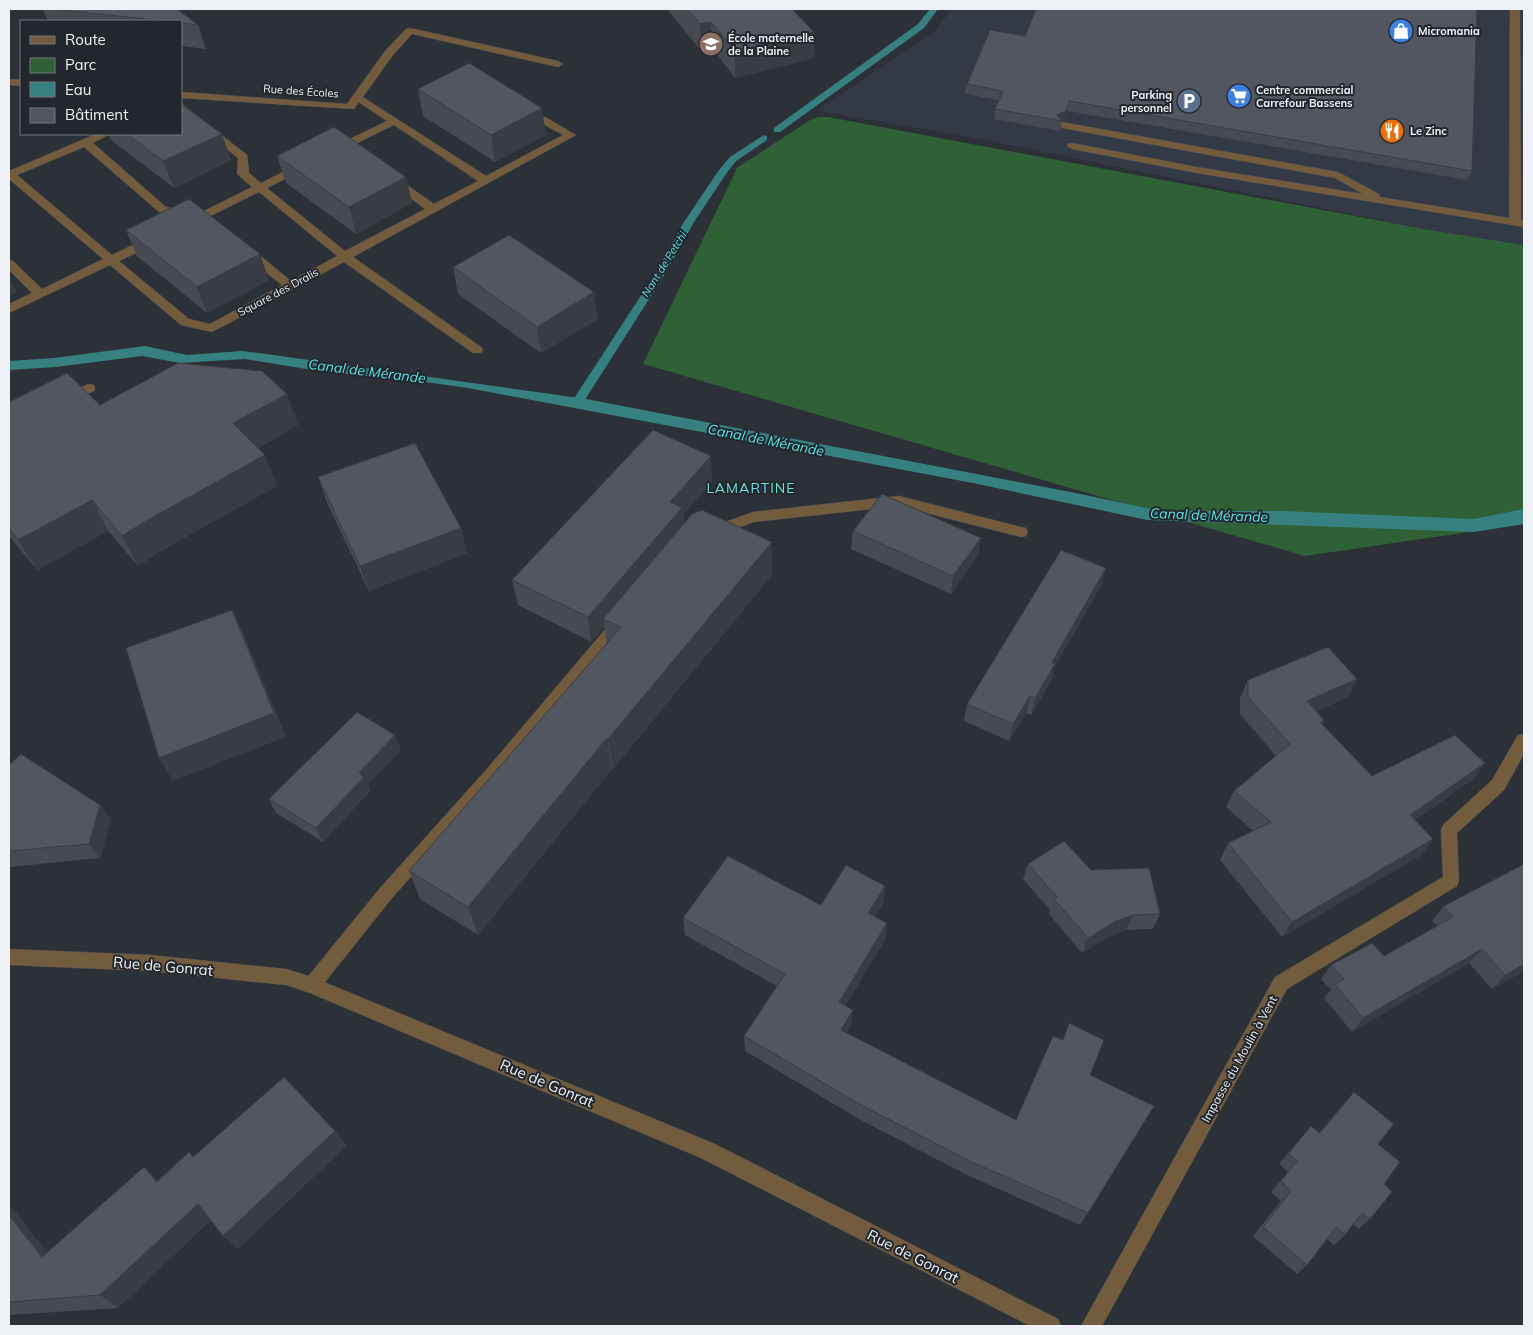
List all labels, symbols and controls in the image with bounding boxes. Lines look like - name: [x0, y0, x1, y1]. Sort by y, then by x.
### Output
- shop icon: Micromania: [1388, 18, 1414, 44]
- legend: [20, 20, 182, 135]
- place label: Micromania: [1418, 24, 1480, 38]
- text: Route: [65, 30, 106, 49]
- school or university icon: École maternelle de la Plaine: [698, 31, 724, 57]
- place label: École maternelle de la Plaine: [728, 31, 814, 58]
- text: Parc: [65, 55, 96, 74]
- text: Eau: [65, 80, 91, 99]
- street label: Rue des Écoles: [263, 81, 339, 101]
- supermarket icon: Centre commercial Carrefour Bassens: [1226, 83, 1252, 109]
- place label: Centre commercial Carrefour Bassens: [1256, 83, 1353, 110]
- place label: Parking personnel: [1121, 88, 1172, 115]
- parking icon: Parking personnel: [1176, 88, 1202, 114]
- text: Bâtiment: [65, 105, 128, 124]
- restaurant icon: Le Zinc: [1379, 118, 1405, 144]
- place label: Le Zinc: [1410, 124, 1447, 138]
- water label: Nant de Petchi: [638, 228, 690, 299]
- street label: Square des Dralis: [235, 265, 321, 319]
- water label: Canal de Mérande: [307, 355, 427, 387]
- water label: Canal de Mérande: [706, 420, 826, 460]
- district label: LAMARTINE: [706, 479, 796, 497]
- water label: Canal de Mérande: [1150, 504, 1269, 526]
- street label: Rue de Gonrat: [112, 952, 214, 980]
- street label: Impasse du Moulin à Vent: [1198, 993, 1280, 1125]
- street label: Rue de Gonrat: [497, 1055, 597, 1111]
- street label: Rue de Gonrat: [864, 1225, 962, 1287]

